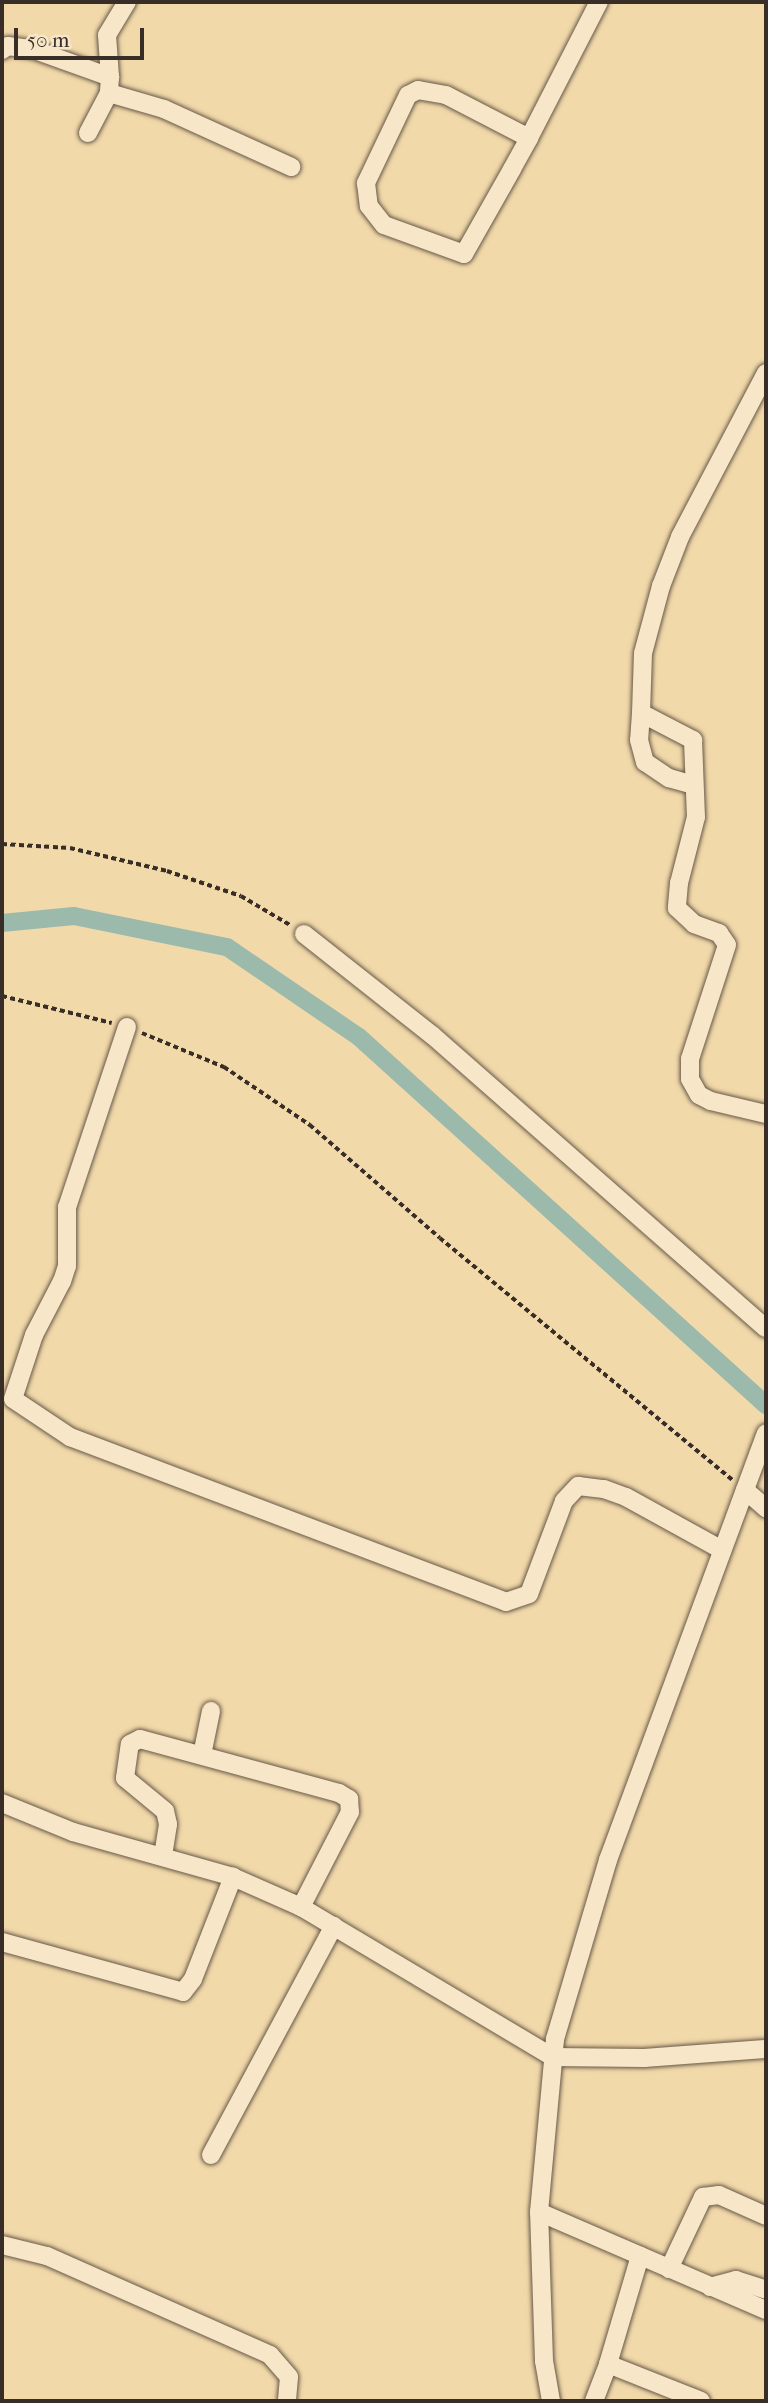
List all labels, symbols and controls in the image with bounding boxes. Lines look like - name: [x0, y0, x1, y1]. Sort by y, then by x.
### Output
- scale bar: [18, 14, 147, 58]
- text: 50 m: [27, 28, 70, 52]

